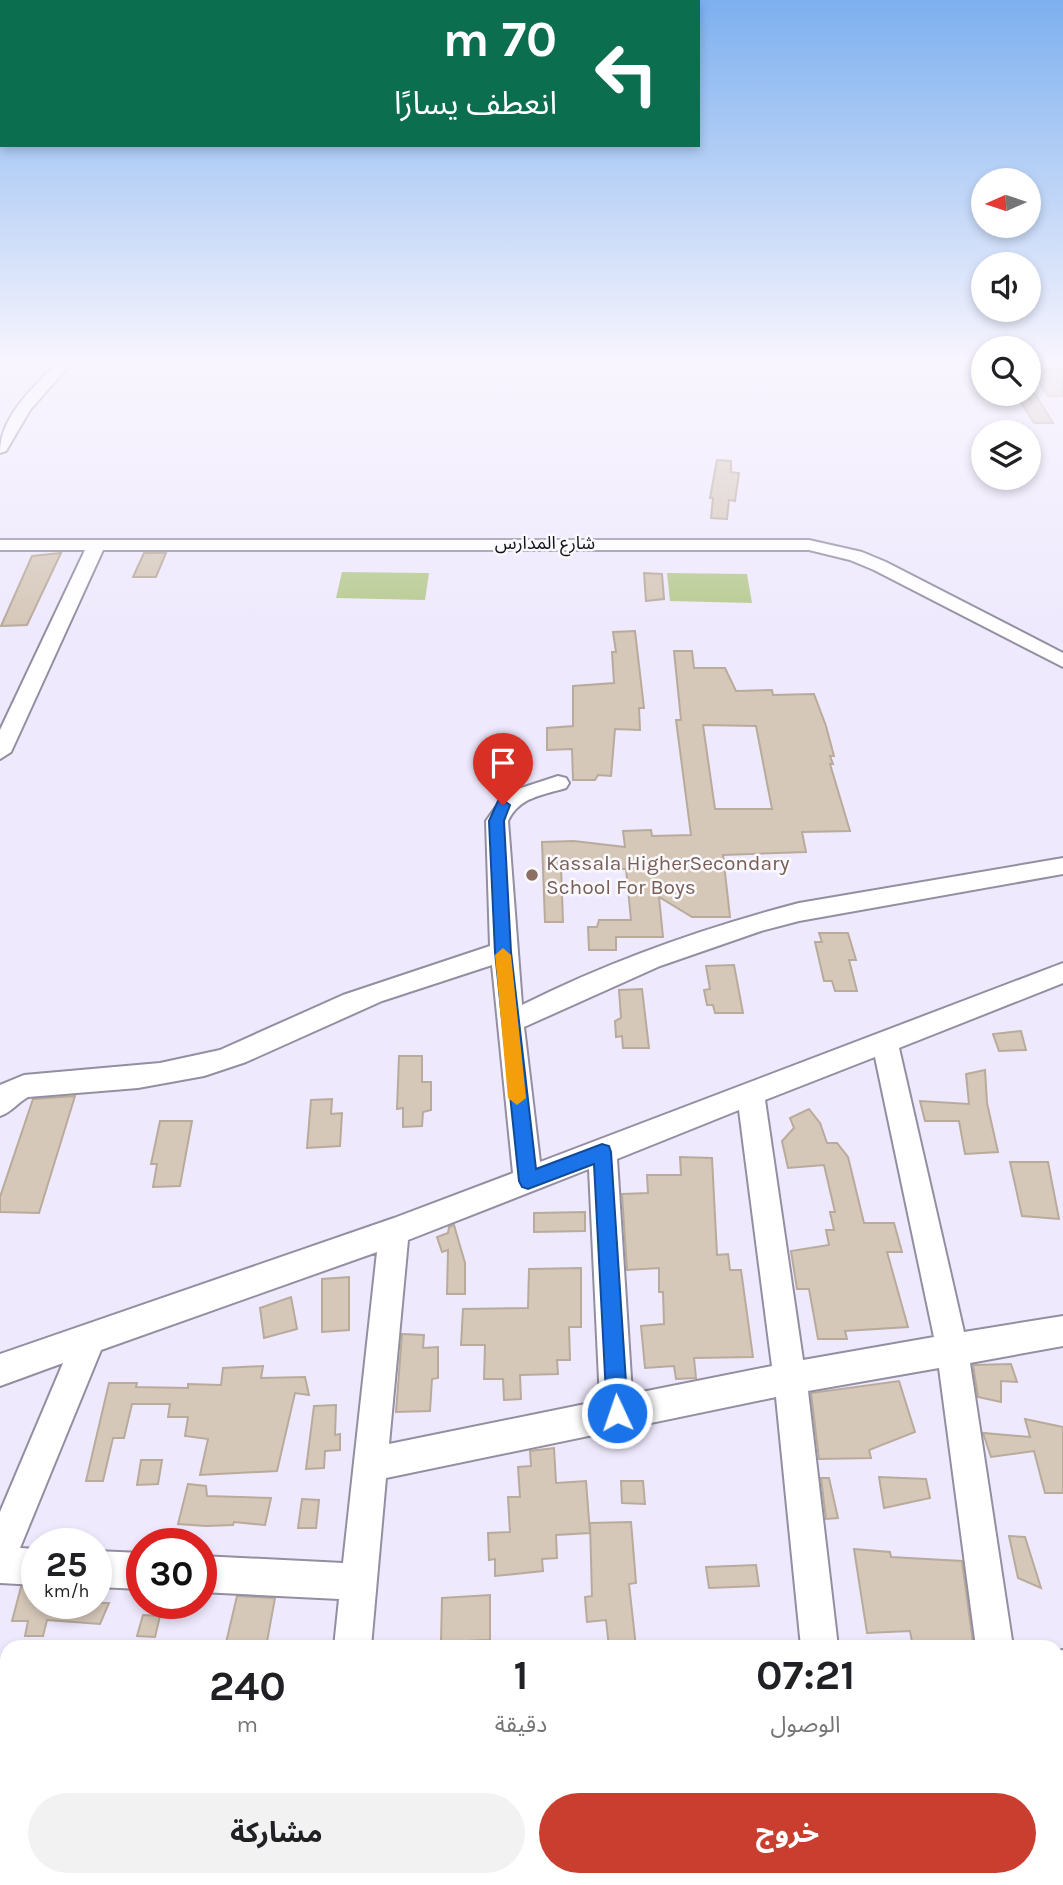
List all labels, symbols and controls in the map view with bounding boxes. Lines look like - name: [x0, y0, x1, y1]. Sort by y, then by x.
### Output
- text: 70 m: [443, 11, 557, 68]
- icon: left: [581, 28, 672, 119]
- text: انعطف يسارًا: [394, 85, 557, 122]
- north arrow: [971, 168, 1041, 238]
- map controls: [971, 168, 1041, 490]
- button: sound: [971, 252, 1041, 322]
- button: search: [971, 336, 1041, 406]
- button: layers: [971, 420, 1041, 490]
- street label: شارع المدارس: [495, 532, 595, 557]
- pin: [473, 733, 533, 805]
- icon: arrive: [484, 744, 522, 782]
- place label: Kassala HigherSecondary School For Boys: [546, 851, 790, 899]
- marker: Kassala HigherSecondary School For Boys: [524, 867, 540, 883]
- position arrow: [580, 1376, 654, 1450]
- speed limit sign: 30: [126, 1528, 217, 1619]
- text: 25: [46, 1544, 87, 1585]
- text: km/h: [44, 1580, 89, 1602]
- text: 1: [513, 1650, 528, 1700]
- text: 07:21: [756, 1650, 855, 1700]
- text: 240: [209, 1661, 286, 1711]
- text: m: [237, 1711, 258, 1738]
- text: دقيقة: [495, 1711, 547, 1738]
- text: الوصول: [771, 1711, 841, 1738]
- button: مشاركة: [28, 1793, 525, 1873]
- button: خروج: [539, 1793, 1036, 1873]

